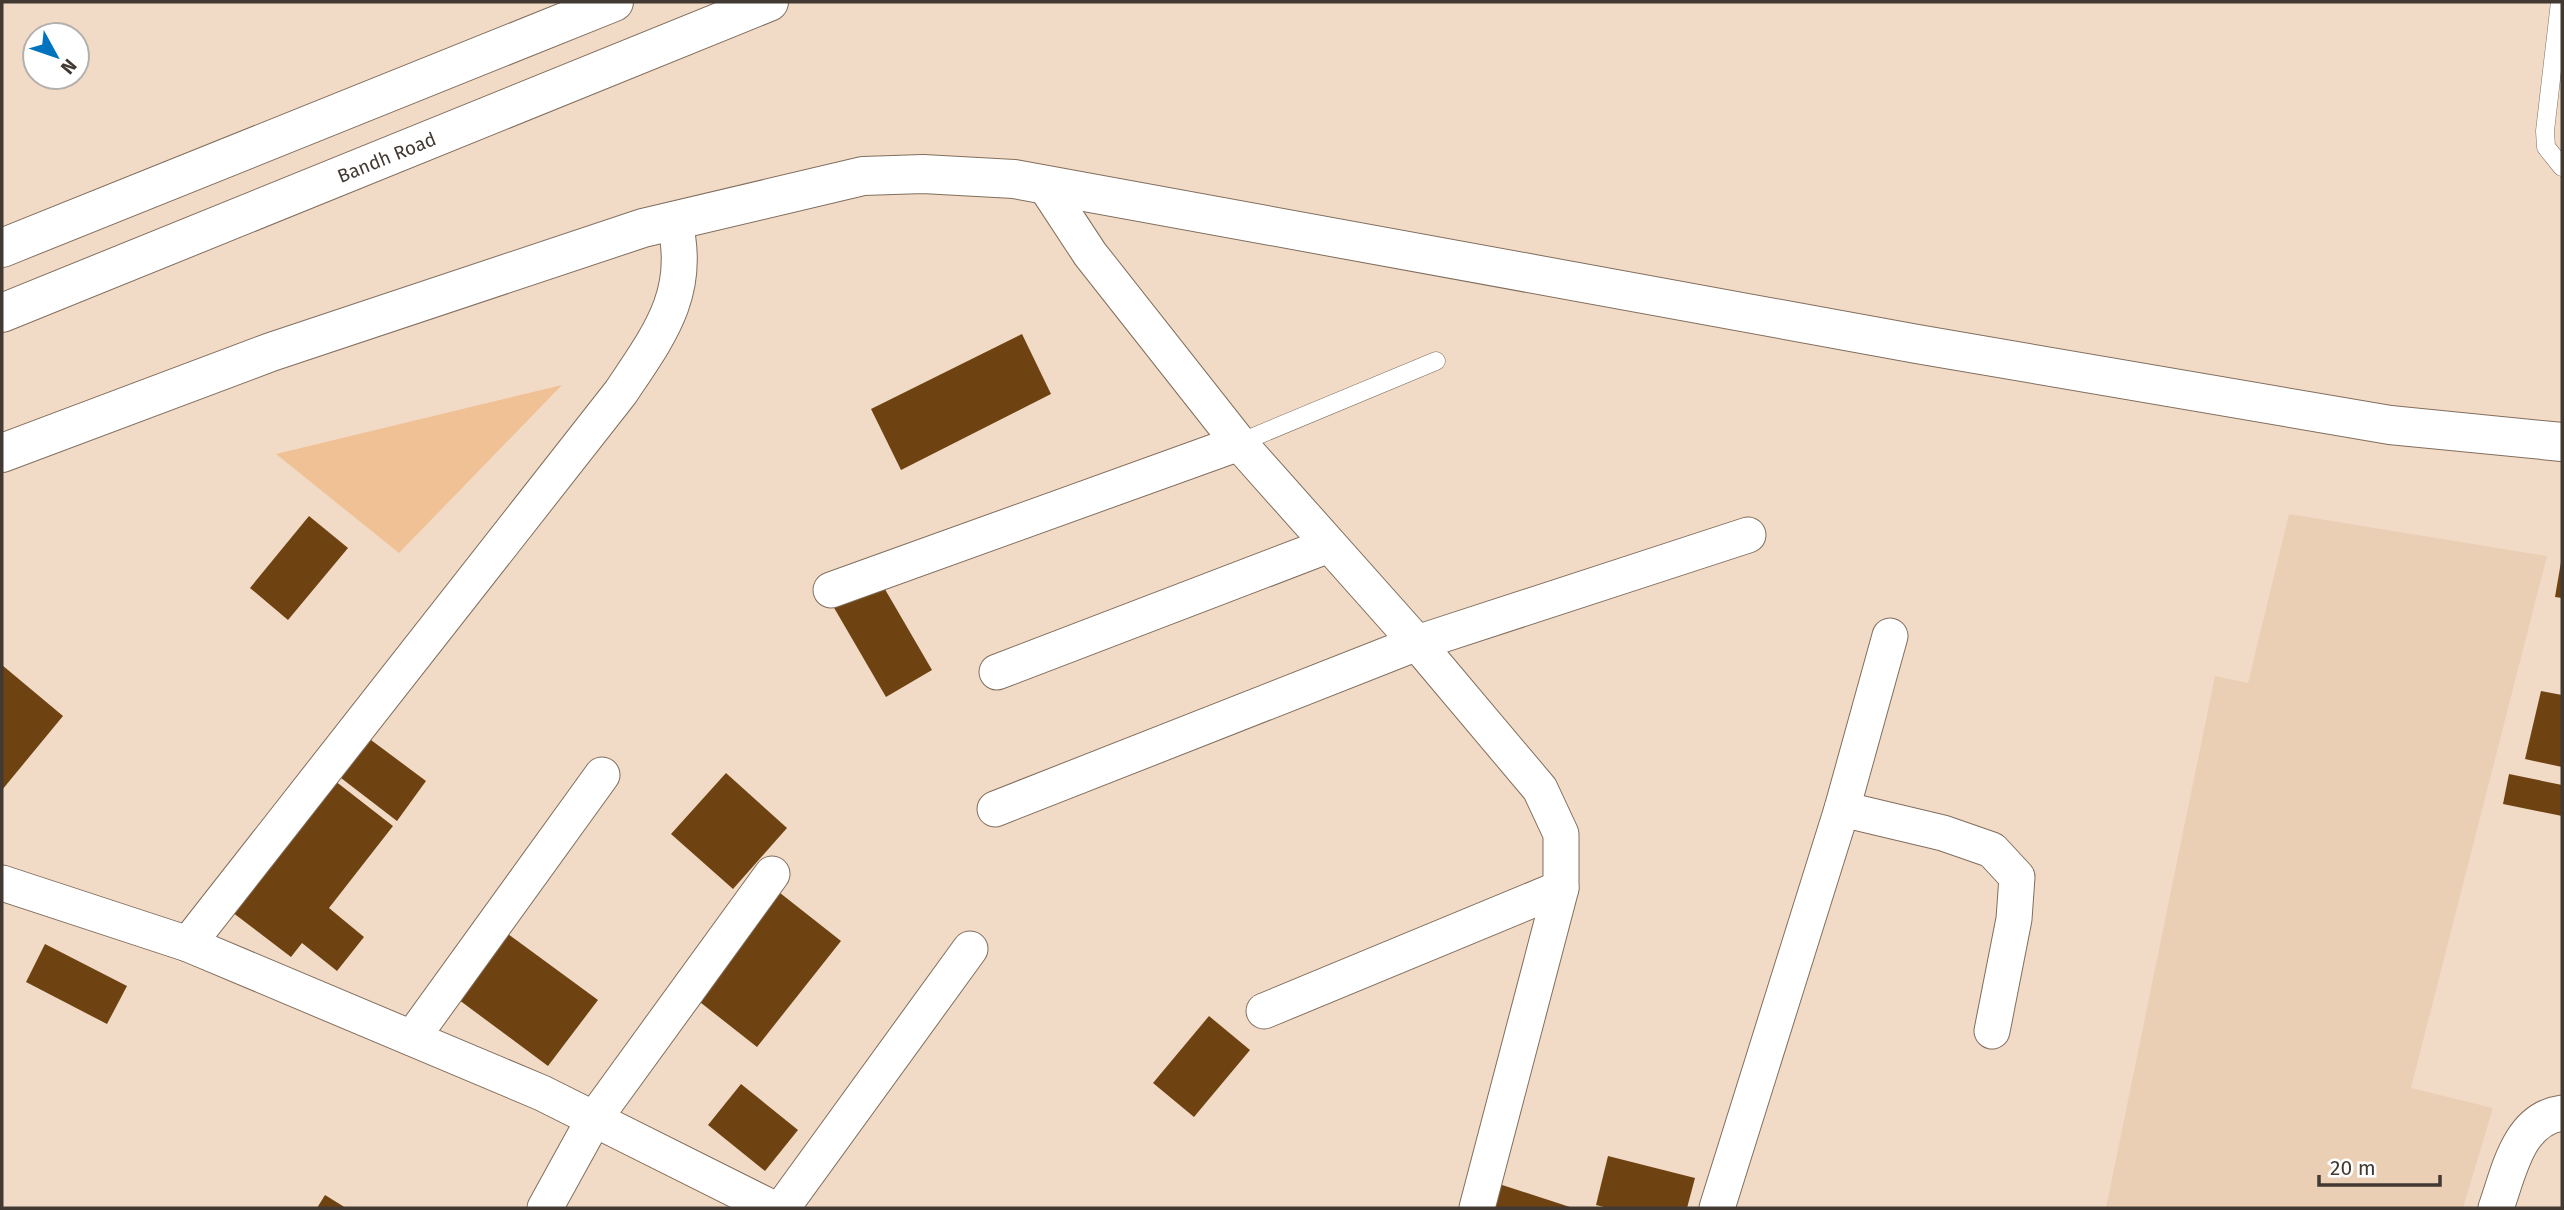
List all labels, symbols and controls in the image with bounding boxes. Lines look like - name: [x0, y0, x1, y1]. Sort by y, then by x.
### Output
- north arrow: [21, 21, 91, 91]
- text: N: [56, 54, 82, 79]
- street label: Bandh Road: [334, 127, 439, 188]
- scale bar: [2319, 1144, 2440, 1188]
- text: 20 m: [2330, 1155, 2376, 1181]

